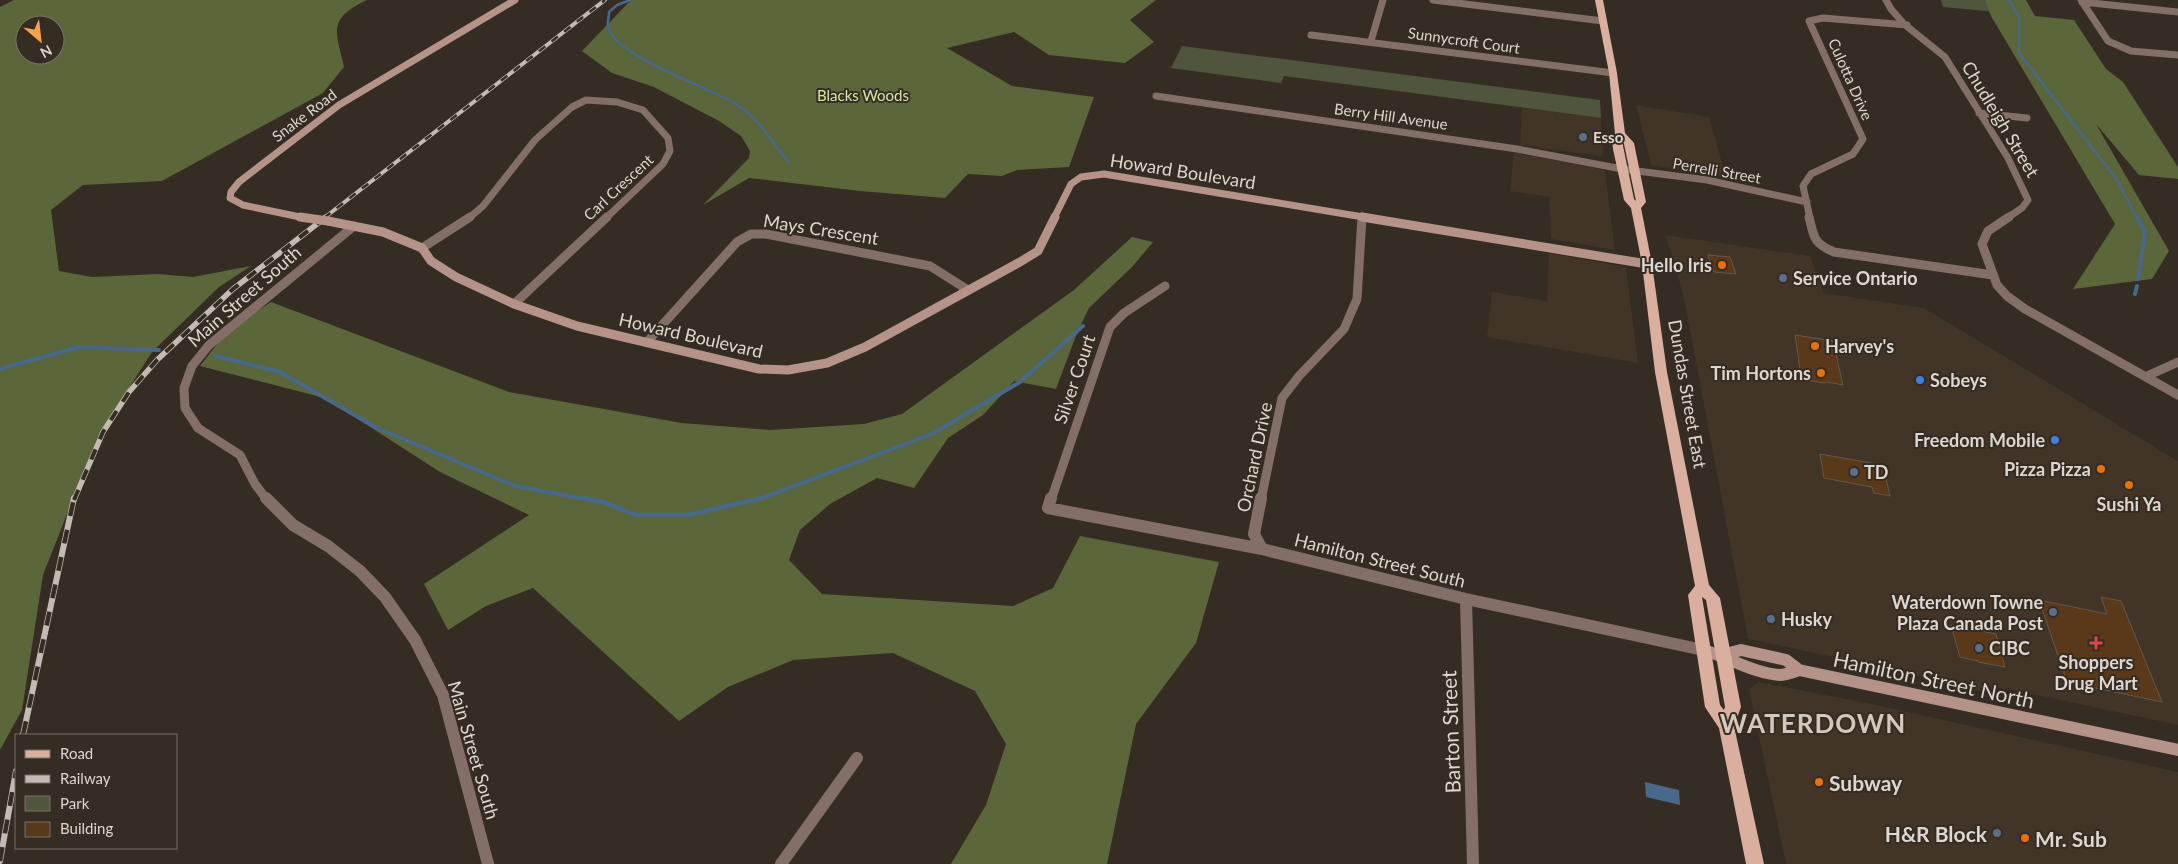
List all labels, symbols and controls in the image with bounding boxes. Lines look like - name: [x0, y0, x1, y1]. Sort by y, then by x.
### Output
- north arrow: [15, 15, 65, 65]
- street label: Sunnycroft Court: [1407, 23, 1522, 57]
- street label: Culotta Drive: [1825, 35, 1877, 123]
- text: N: [38, 42, 55, 62]
- street label: Chudleigh Street: [1958, 57, 2045, 182]
- street label: Snake Road: [268, 85, 340, 145]
- park label: Blacks Woods: [817, 86, 909, 104]
- street label: Berry Hill Avenue: [1333, 99, 1449, 133]
- place label: Esso: [1593, 128, 1624, 146]
- marker: Esso: [1577, 131, 1589, 143]
- street label: Howard Boulevard: [1109, 149, 1257, 193]
- street label: Carl Crescent: [580, 150, 657, 224]
- street label: Perrelli Street: [1672, 153, 1763, 187]
- street label: Mays Crescent: [762, 209, 881, 249]
- street label: Main Street South: [183, 241, 305, 351]
- place label: Hello Iris: [1641, 254, 1712, 276]
- marker: Hello Iris: [1716, 259, 1728, 271]
- place label: Service Ontario: [1793, 267, 1918, 289]
- marker: Service Ontario: [1777, 272, 1789, 284]
- street label: Howard Boulevard: [617, 308, 765, 362]
- street label: Dundas Street East: [1664, 318, 1712, 471]
- street label: Silver Court: [1049, 331, 1100, 426]
- place label: Harvey's: [1825, 335, 1894, 357]
- marker: Harvey's: [1809, 340, 1821, 352]
- place label: Tim Hortons: [1711, 362, 1811, 384]
- marker: Tim Hortons: [1815, 367, 1827, 379]
- place label: Sobeys: [1930, 369, 1987, 391]
- marker: Sobeys: [1914, 374, 1926, 386]
- street label: Orchard Drive: [1232, 400, 1276, 514]
- place label: Freedom Mobile: [1914, 429, 2045, 451]
- marker: Freedom Mobile: [2049, 434, 2061, 446]
- place label: Pizza Pizza: [2004, 458, 2091, 480]
- place label: TD: [1864, 461, 1889, 483]
- marker: Pizza Pizza: [2095, 463, 2107, 475]
- marker: TD: [1848, 466, 1860, 478]
- marker: Sushi Ya: [2123, 479, 2135, 491]
- place label: Sushi Ya: [2097, 493, 2161, 515]
- street label: Hamilton Street South: [1292, 528, 1468, 592]
- place label: Waterdown Towne Plaza Canada Post: [1892, 591, 2043, 634]
- marker: Waterdown Towne Plaza Canada Post: [2047, 606, 2059, 618]
- place label: Husky: [1781, 608, 1832, 630]
- marker: Husky: [1765, 613, 1777, 625]
- place label: CIBC: [1989, 637, 2030, 659]
- marker: Shoppers Drug Mart: [2090, 637, 2102, 649]
- marker: CIBC: [1973, 642, 1985, 654]
- street label: Hamilton Street North: [1831, 645, 2037, 713]
- place label: Shoppers Drug Mart: [2054, 651, 2138, 694]
- street label: Barton Street: [1435, 670, 1465, 794]
- street label: Main Street South: [444, 678, 504, 822]
- district label: WATERDOWN: [1720, 707, 1906, 739]
- legend: [15, 734, 178, 849]
- text: Road: [60, 744, 93, 762]
- text: Railway: [60, 769, 111, 787]
- place label: Subway: [1829, 770, 1903, 795]
- marker: Subway: [1813, 776, 1825, 788]
- text: Park: [60, 794, 90, 812]
- text: Building: [60, 819, 113, 837]
- place label: H&R Block: [1885, 821, 1988, 846]
- place label: Mr. Sub: [2035, 826, 2107, 851]
- marker: H&R Block: [1991, 827, 2003, 839]
- marker: Mr. Sub: [2019, 832, 2031, 844]

